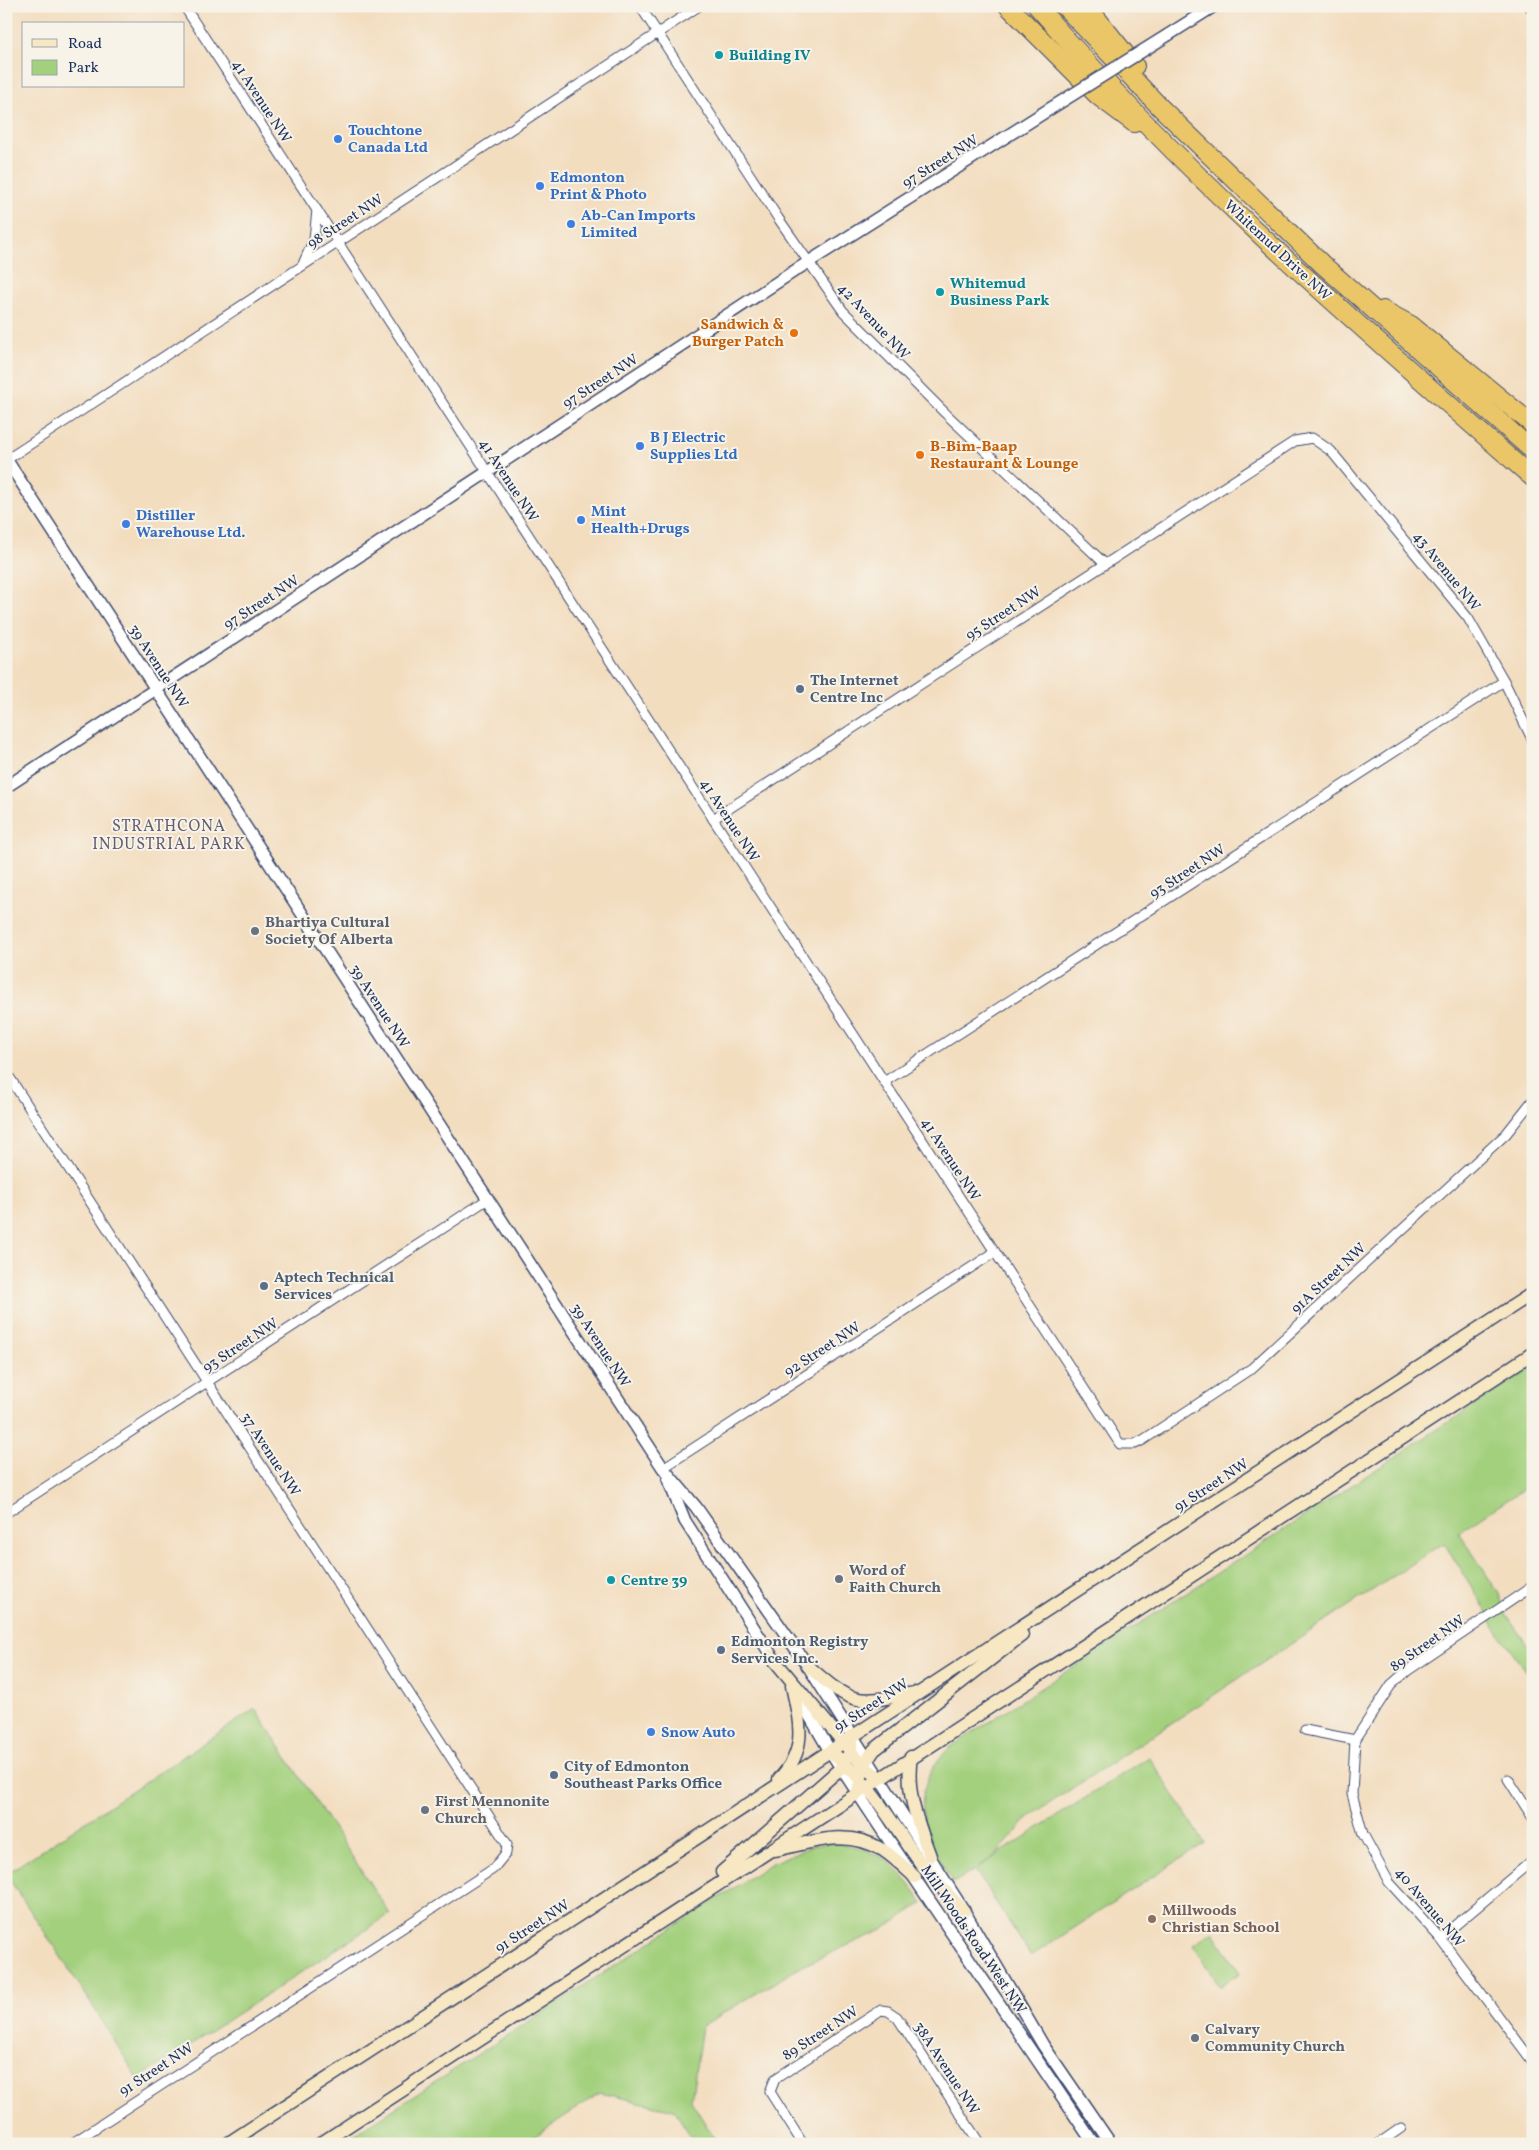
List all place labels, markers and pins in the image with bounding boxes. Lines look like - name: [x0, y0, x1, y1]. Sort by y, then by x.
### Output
- place label: Building IV: [729, 46, 811, 67]
- marker: Building IV: [713, 49, 725, 61]
- place label: Touchtone Canada Ltd: [348, 121, 428, 159]
- marker: Touchtone Canada Ltd: [332, 133, 344, 145]
- place label: Edmonton Print & Photo: [550, 168, 647, 206]
- marker: Edmonton Print & Photo: [534, 180, 546, 192]
- place label: Ab-Can Imports Limited: [581, 206, 696, 244]
- marker: Ab-Can Imports Limited: [565, 218, 577, 230]
- place label: Whitemud Business Park: [950, 274, 1049, 312]
- marker: Whitemud Business Park: [934, 286, 946, 298]
- place label: Sandwich & Burger Patch: [692, 315, 784, 353]
- marker: Sandwich & Burger Patch: [788, 327, 800, 339]
- place label: B J Electric Supplies Ltd: [650, 428, 738, 466]
- place label: B-Bim-Baap Restaurant & Lounge: [930, 437, 1079, 475]
- marker: B J Electric Supplies Ltd: [634, 440, 646, 452]
- marker: B-Bim-Baap Restaurant & Lounge: [914, 449, 926, 461]
- place label: Mint Health+Drugs: [591, 502, 690, 540]
- place label: Distiller Warehouse Ltd.: [136, 506, 246, 544]
- marker: Mint Health+Drugs: [575, 514, 587, 526]
- marker: Distiller Warehouse Ltd.: [120, 518, 132, 530]
- place label: The Internet Centre Inc: [810, 671, 899, 709]
- marker: The Internet Centre Inc: [794, 683, 806, 695]
- place label: Bhartiya Cultural Society Of Alberta: [265, 913, 393, 951]
- marker: Bhartiya Cultural Society Of Alberta: [249, 925, 261, 937]
- place label: Aptech Technical Services: [274, 1268, 394, 1306]
- marker: Aptech Technical Services: [258, 1280, 270, 1292]
- place label: Word of Faith Church: [849, 1561, 941, 1599]
- place label: Centre 39: [621, 1571, 687, 1592]
- marker: Word of Faith Church: [833, 1573, 845, 1585]
- marker: Centre 39: [605, 1574, 617, 1586]
- place label: Edmonton Registry Services Inc.: [731, 1632, 869, 1670]
- marker: Edmonton Registry Services Inc.: [715, 1644, 727, 1656]
- place label: Snow Auto: [661, 1723, 736, 1744]
- marker: Snow Auto: [645, 1726, 657, 1738]
- place label: City of Edmonton Southeast Parks Office: [564, 1757, 722, 1795]
- marker: City of Edmonton Southeast Parks Office: [548, 1769, 560, 1781]
- place label: First Mennonite Church: [435, 1792, 550, 1830]
- marker: First Mennonite Church: [419, 1804, 431, 1816]
- place label: Millwoods Christian School: [1162, 1901, 1280, 1939]
- marker: Millwoods Christian School: [1146, 1913, 1158, 1925]
- place label: Calvary Community Church: [1205, 2020, 1345, 2058]
- marker: Calvary Community Church: [1189, 2032, 1201, 2044]

